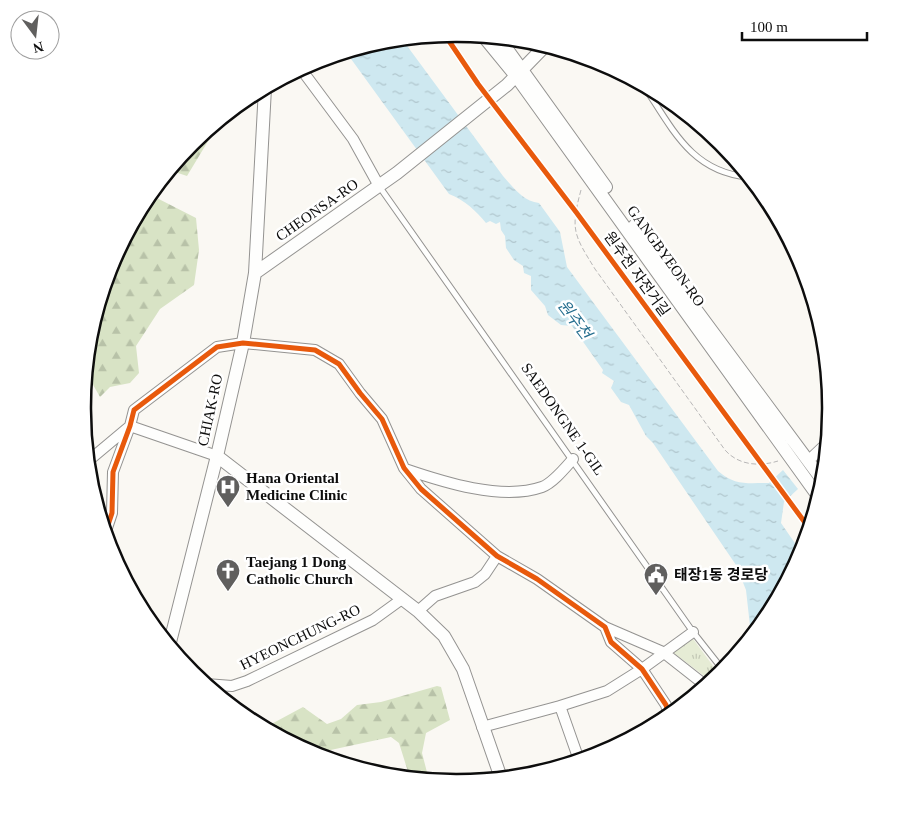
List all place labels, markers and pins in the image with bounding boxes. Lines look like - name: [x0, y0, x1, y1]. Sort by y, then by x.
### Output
- place label: Hana Oriental Medicine Clinic: [246, 470, 348, 503]
- hospital icon: Hana Oriental Medicine Clinic: [215, 474, 241, 508]
- place label: Taejang 1 Dong Catholic Church: [246, 554, 353, 587]
- church icon: Taejang 1 Dong Catholic Church: [215, 558, 241, 592]
- public building icon: 태장1동 경로당: [643, 562, 669, 596]
- place label: 태장1동 경로당: [674, 567, 768, 583]

